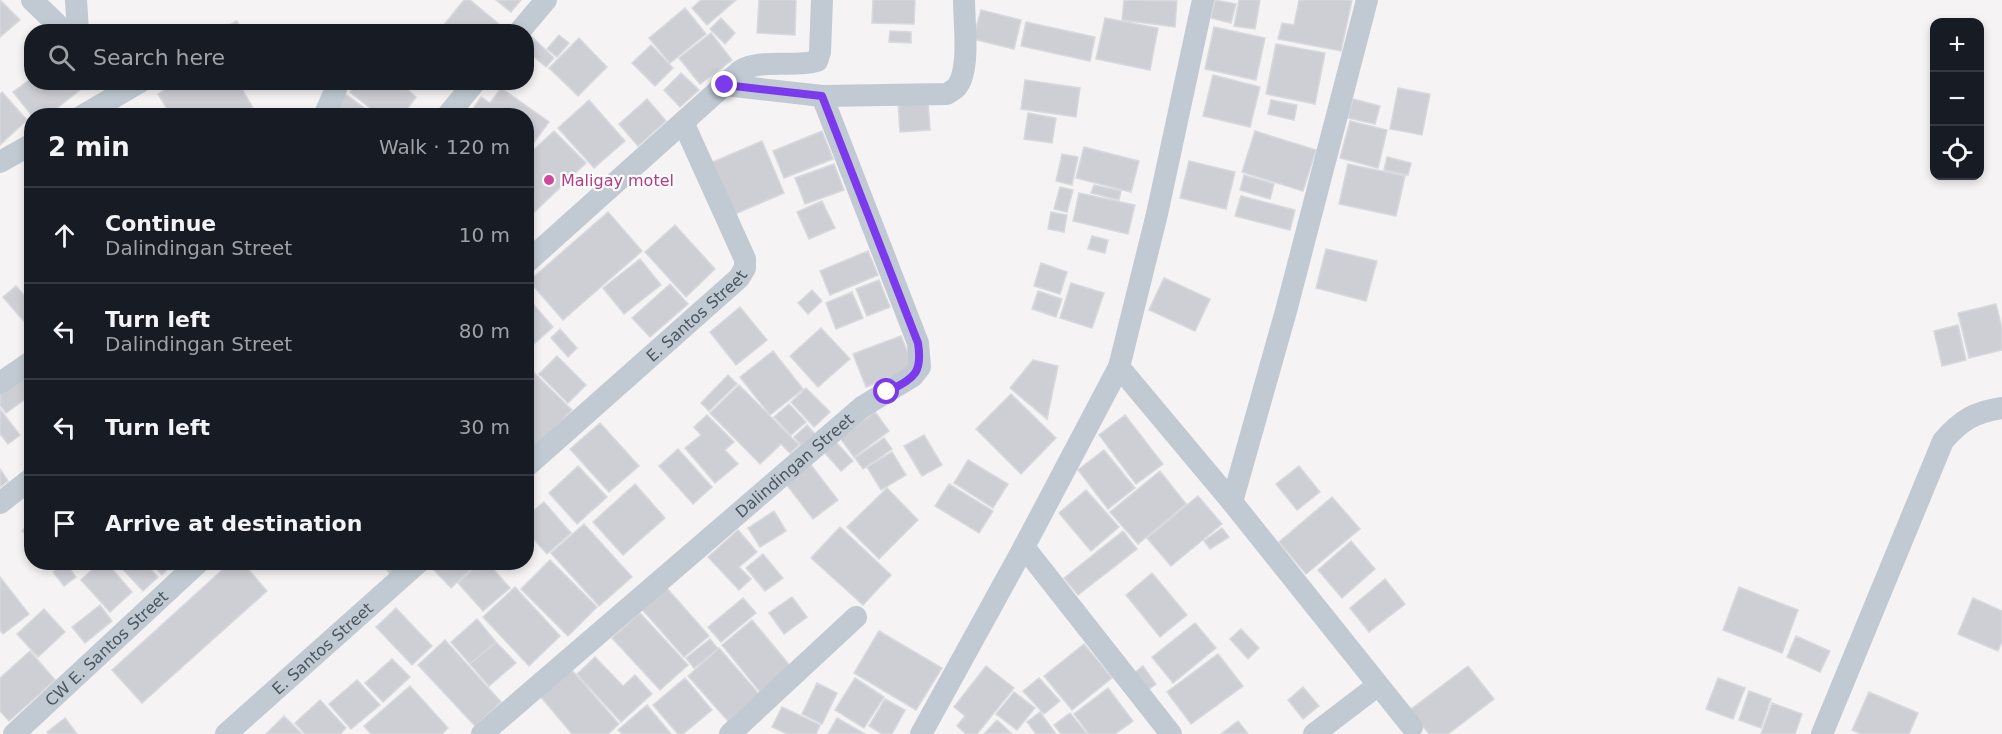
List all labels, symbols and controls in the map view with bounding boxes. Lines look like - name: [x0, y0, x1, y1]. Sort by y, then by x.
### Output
- map controls: [1930, 18, 1984, 180]
- button: +: [1930, 18, 1984, 72]
- search box: [24, 24, 534, 90]
- icon: search: [45, 41, 78, 74]
- text: Search here: [93, 45, 225, 70]
- route end: [711, 71, 737, 97]
- button: −: [1930, 72, 1984, 126]
- button: locate: [1930, 126, 1984, 180]
- text: 2 min: [48, 132, 130, 162]
- text: Walk · 120 m: [379, 135, 510, 159]
- place label: Maligay motel: [561, 171, 674, 190]
- marker: Maligay motel: [542, 173, 556, 187]
- text: Continue: [105, 211, 216, 236]
- icon: ahead: [48, 219, 81, 252]
- text: 10 m: [459, 223, 510, 247]
- text: Dalindingan Street: [105, 236, 292, 260]
- street label: E. Santos Street: [642, 267, 751, 365]
- text: Turn left: [105, 307, 210, 332]
- icon: left: [48, 315, 81, 348]
- text: 80 m: [459, 319, 510, 343]
- text: Dalindingan Street: [105, 332, 292, 356]
- route start: [873, 378, 899, 404]
- street label: Dalindingan Street: [731, 409, 857, 521]
- icon: left: [48, 411, 81, 444]
- text: Turn left: [105, 415, 210, 440]
- text: 30 m: [459, 415, 510, 439]
- icon: arrive: [48, 507, 81, 540]
- text: Arrive at destination: [105, 511, 362, 536]
- street label: CW E. Santos Street: [41, 587, 172, 710]
- street label: E. Santos Street: [268, 598, 377, 698]

